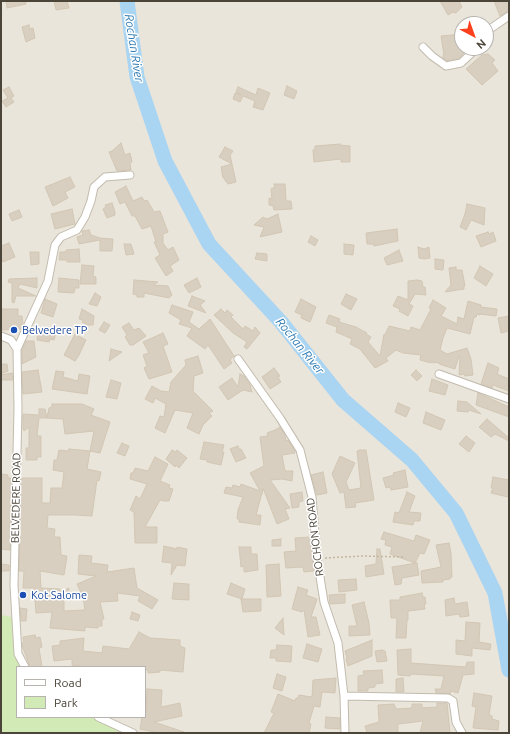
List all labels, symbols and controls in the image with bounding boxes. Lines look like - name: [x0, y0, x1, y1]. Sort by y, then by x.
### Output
- water label: Rochan River: [122, 13, 146, 83]
- north arrow: [454, 16, 494, 56]
- text: N: [474, 37, 488, 52]
- water label: Rochan River: [273, 315, 327, 377]
- place label: Belvedere TP: [22, 323, 87, 337]
- marker: Belvedere TP: [9, 325, 19, 335]
- street label: BELVEDERE ROAD: [9, 453, 23, 543]
- street label: ROCHON ROAD: [304, 497, 326, 577]
- place label: Kot Salome: [31, 588, 87, 602]
- marker: Kot Salome: [18, 590, 28, 600]
- legend: [16, 666, 146, 718]
- text: Road: [54, 676, 82, 689]
- text: Park: [54, 696, 78, 709]

